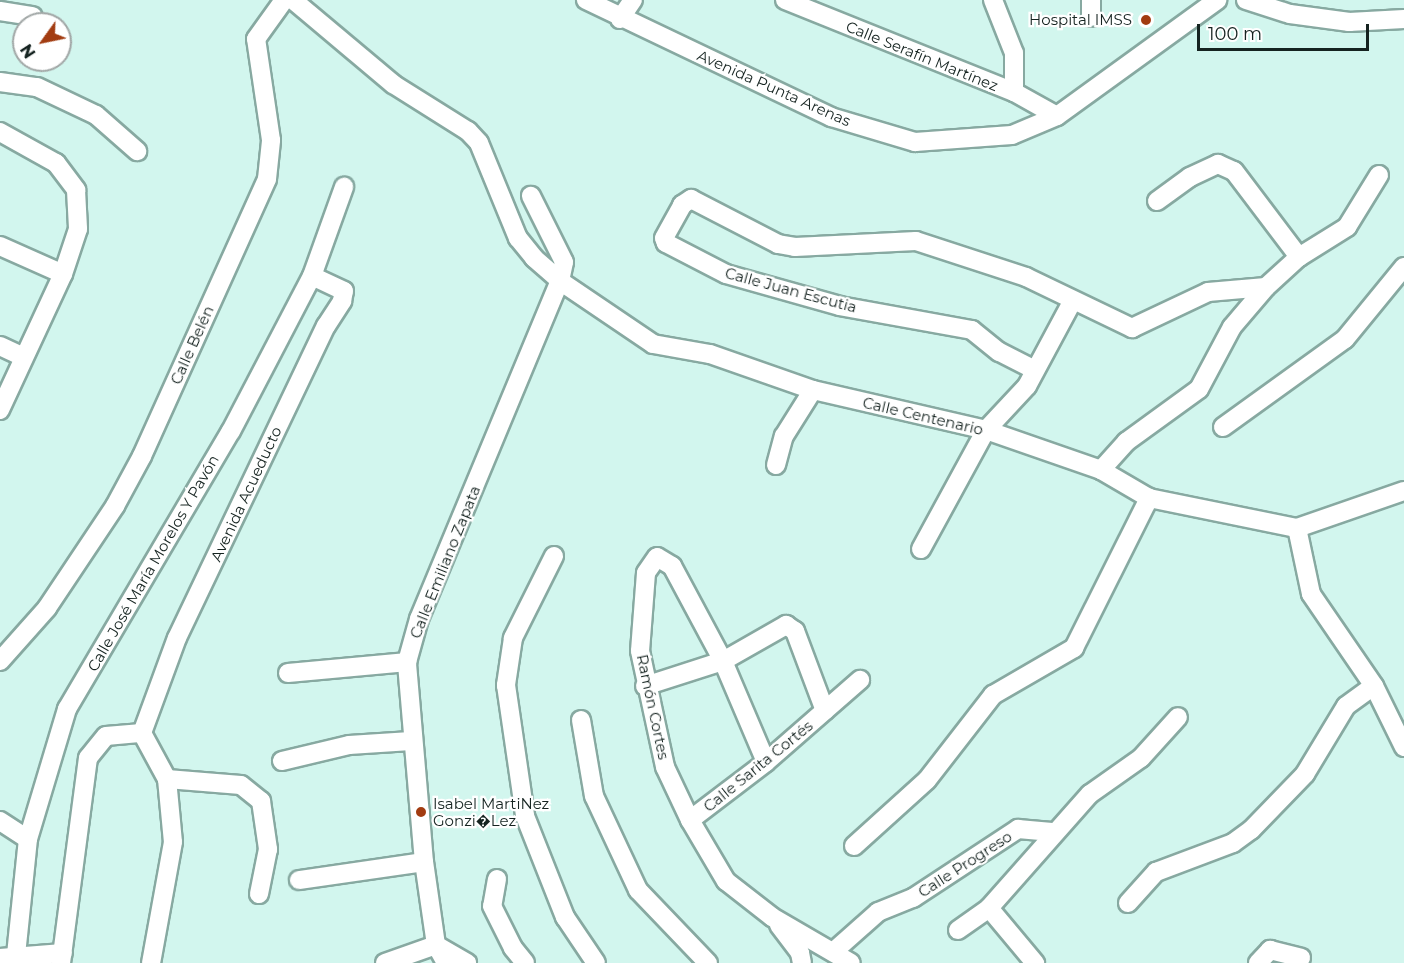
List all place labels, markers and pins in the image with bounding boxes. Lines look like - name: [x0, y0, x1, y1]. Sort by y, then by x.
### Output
- place label: Hospital IMSS: [1029, 11, 1132, 29]
- marker: Hospital IMSS: [1137, 11, 1155, 29]
- place label: Isabel MartiNez Gonzi�Lez: [433, 794, 549, 829]
- marker: Isabel MartiNez Gonzi�Lez: [414, 805, 428, 819]

